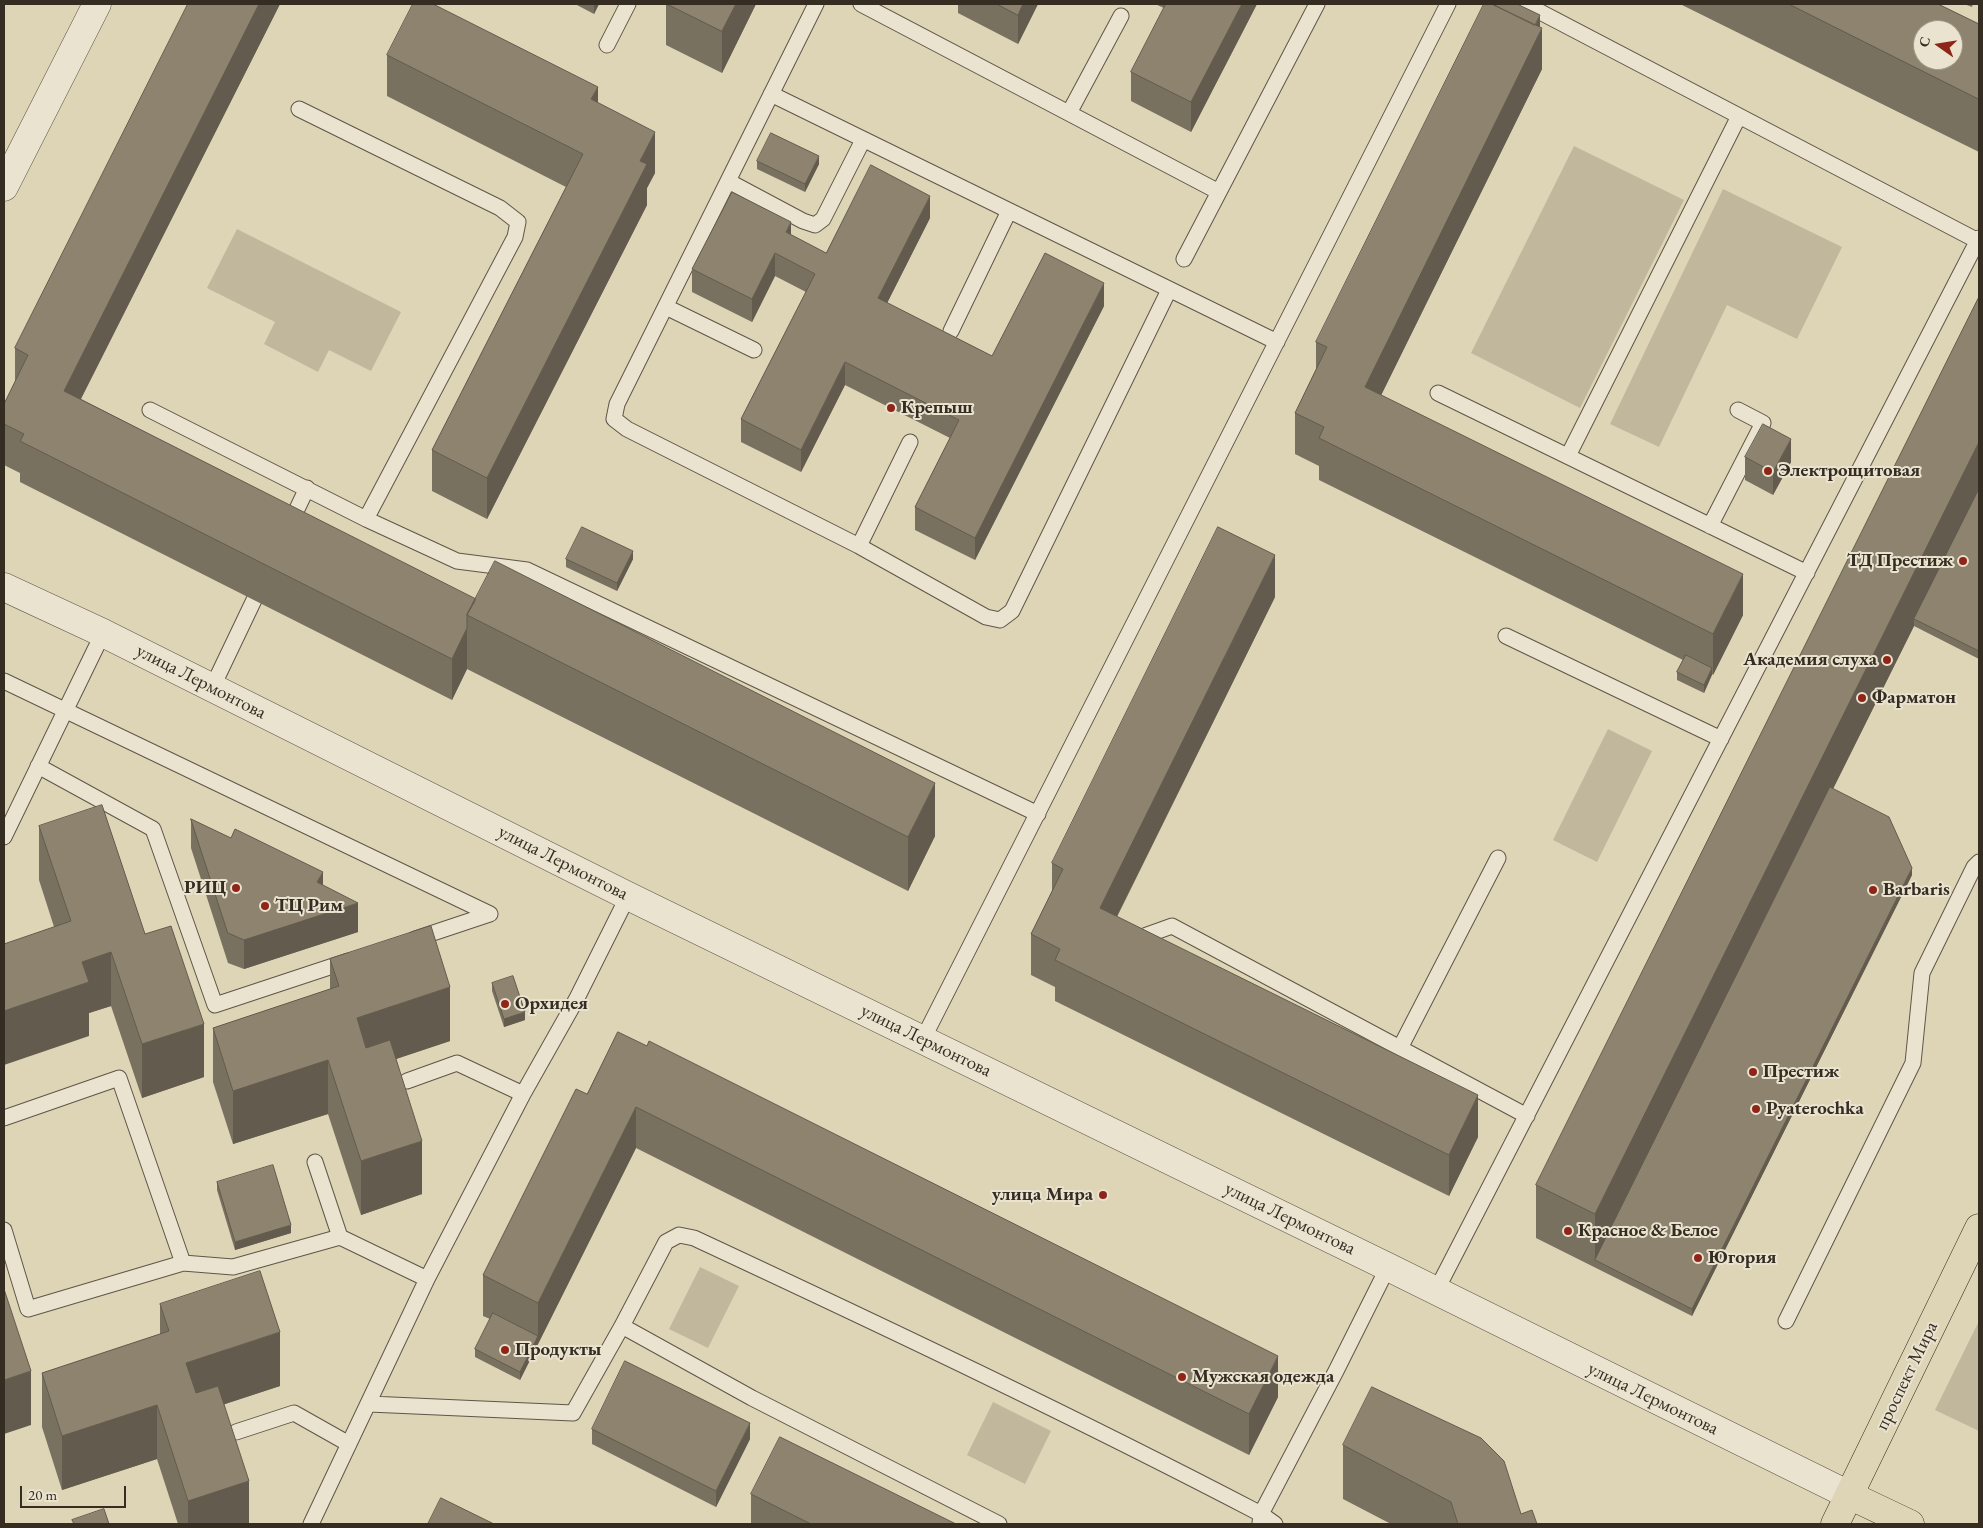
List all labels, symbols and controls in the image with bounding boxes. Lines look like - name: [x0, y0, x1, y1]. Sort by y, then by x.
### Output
- north arrow: [1913, 20, 1963, 70]
- text: С: [1914, 35, 1934, 49]
- place label: Крепыш: [901, 397, 973, 419]
- marker: Крепыш: [885, 402, 897, 414]
- place label: Электрощитовая: [1778, 460, 1920, 482]
- marker: Электрощитовая: [1762, 465, 1774, 477]
- place label: ТД Престиж: [1847, 550, 1953, 572]
- marker: ТД Престиж: [1957, 555, 1969, 567]
- street label: улица Лермонтова: [132, 639, 270, 725]
- place label: Академия слуха: [1743, 649, 1877, 671]
- marker: Академия слуха: [1881, 654, 1893, 666]
- place label: Фарматон: [1872, 687, 1956, 709]
- marker: Фарматон: [1856, 692, 1868, 704]
- street label: улица Лермонтова: [494, 820, 632, 906]
- place label: РИЦ: [184, 877, 226, 899]
- place label: Barbaris: [1883, 879, 1950, 901]
- marker: РИЦ: [230, 882, 242, 894]
- marker: Barbaris: [1867, 884, 1879, 896]
- place label: ТЦ Рим: [275, 895, 343, 917]
- marker: ТЦ Рим: [259, 900, 271, 912]
- place label: Орхидея: [515, 993, 588, 1015]
- marker: Орхидея: [499, 998, 511, 1010]
- street label: улица Лермонтова: [857, 999, 995, 1083]
- place label: Престиж: [1763, 1061, 1839, 1083]
- marker: Престиж: [1747, 1066, 1759, 1078]
- place label: Pyaterochka: [1766, 1098, 1864, 1120]
- marker: Pyaterochka: [1750, 1103, 1762, 1115]
- street label: улица Лермонтова: [1221, 1177, 1359, 1261]
- place label: улица Мира: [992, 1184, 1093, 1206]
- marker: улица Мира: [1097, 1189, 1109, 1201]
- place label: Красное & Белое: [1578, 1220, 1718, 1242]
- marker: Красное & Белое: [1562, 1225, 1574, 1237]
- place label: Югория: [1708, 1247, 1777, 1269]
- marker: Югория: [1692, 1252, 1704, 1264]
- street label: проспект Мира: [1871, 1318, 1943, 1434]
- place label: Продукты: [515, 1339, 601, 1361]
- marker: Продукты: [499, 1344, 511, 1356]
- street label: улица Лермонтова: [1584, 1357, 1722, 1441]
- place label: Мужская одежда: [1192, 1366, 1334, 1388]
- marker: Мужская одежда: [1176, 1371, 1188, 1383]
- scale bar: [22, 1476, 129, 1508]
- text: 20 m: [28, 1485, 57, 1504]

